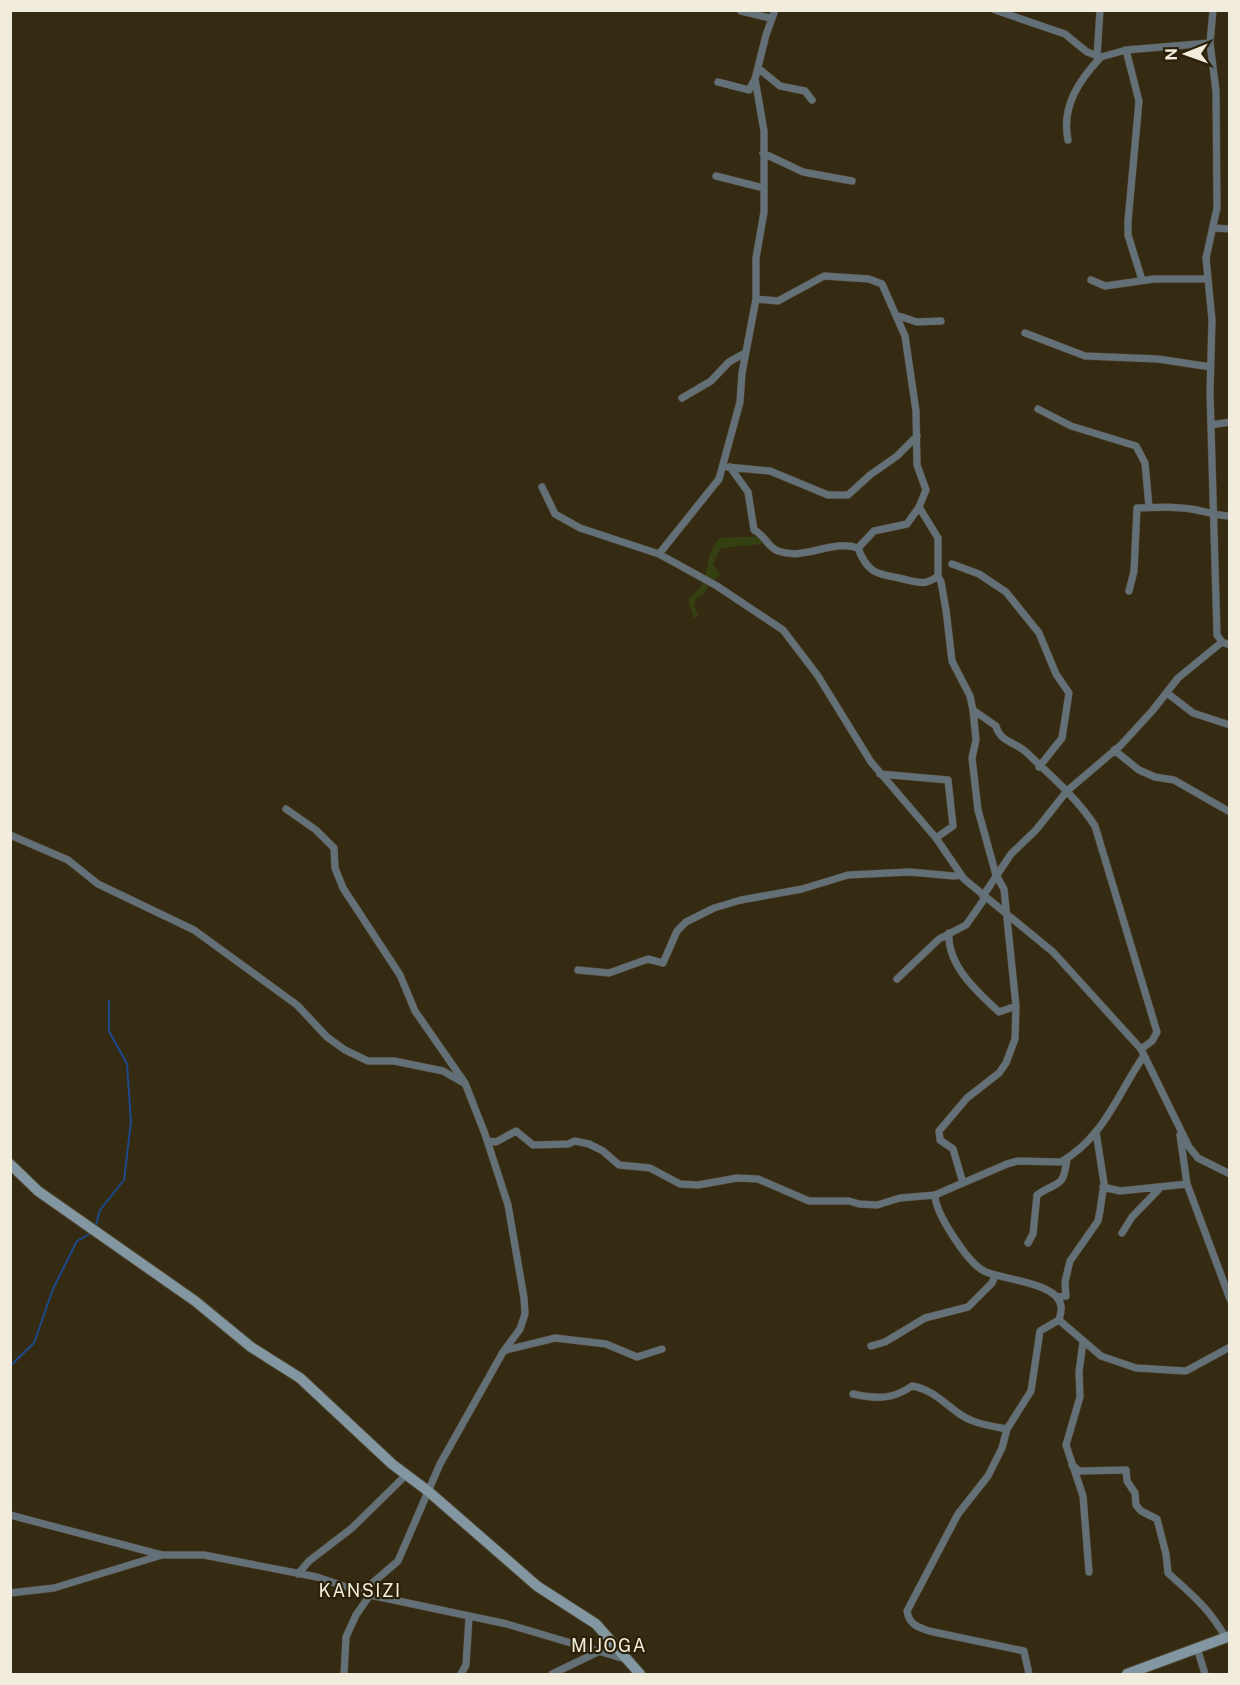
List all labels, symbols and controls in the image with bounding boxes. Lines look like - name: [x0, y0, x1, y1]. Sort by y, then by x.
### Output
- north arrow: [1156, 24, 1216, 84]
- text: N: [1162, 48, 1181, 61]
- district label: KANSIZI: [318, 1580, 402, 1601]
- district label: MIJOGA: [571, 1635, 647, 1656]

